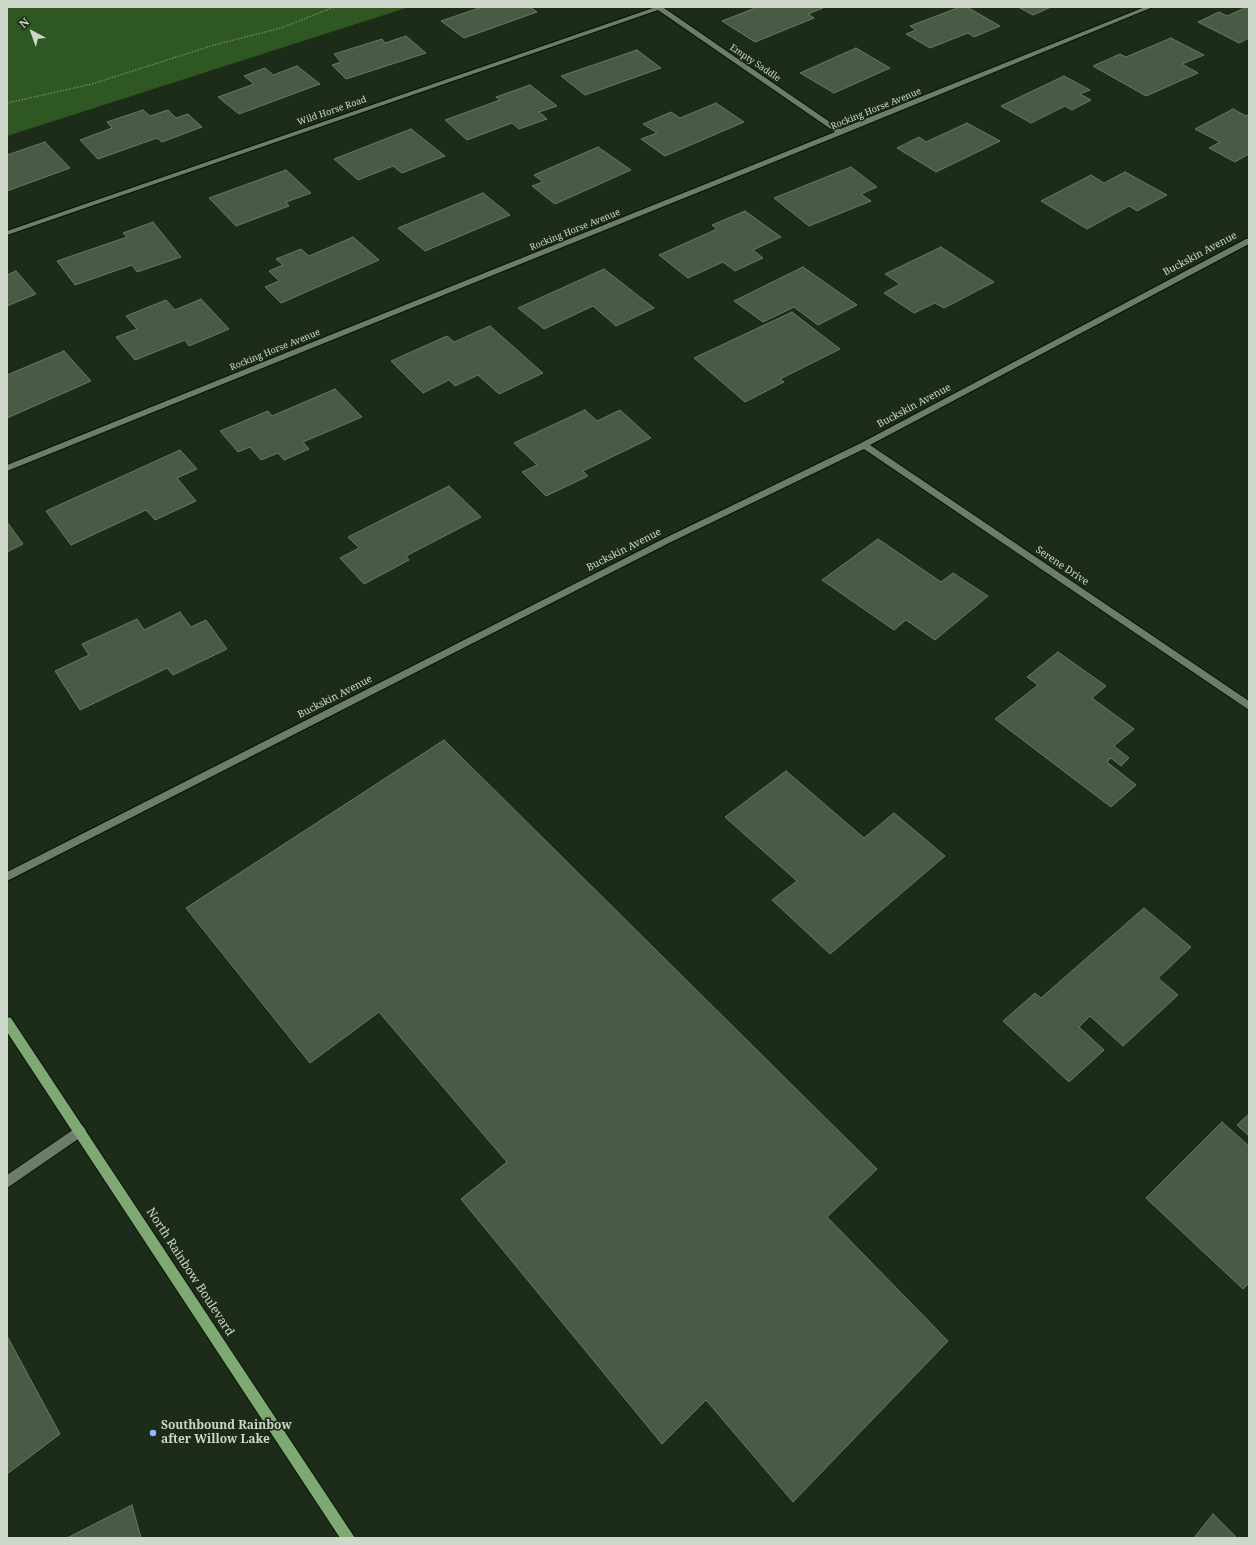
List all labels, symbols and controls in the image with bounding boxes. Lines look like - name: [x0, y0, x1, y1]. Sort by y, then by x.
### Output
- north arrow: [12, 12, 52, 52]
- text: N: [16, 14, 32, 31]
- street label: Empty Saddle: [728, 42, 782, 84]
- street label: Rocking Horse Avenue: [829, 86, 923, 132]
- street label: Wild Horse Road: [296, 94, 368, 128]
- street label: Rocking Horse Avenue: [528, 207, 622, 253]
- street label: Buckskin Avenue: [1161, 229, 1239, 279]
- street label: Rocking Horse Avenue: [228, 327, 322, 373]
- street label: Buckskin Avenue: [875, 381, 953, 431]
- street label: Buckskin Avenue: [585, 526, 663, 574]
- street label: Serene Drive: [1033, 544, 1091, 588]
- street label: Buckskin Avenue: [296, 673, 374, 721]
- street label: North Rainbow Boulevard: [143, 1205, 237, 1339]
- place label: Southbound Rainbow after Willow Lake: [161, 1419, 292, 1447]
- marker: Southbound Rainbow after Willow Lake: [148, 1428, 158, 1438]

